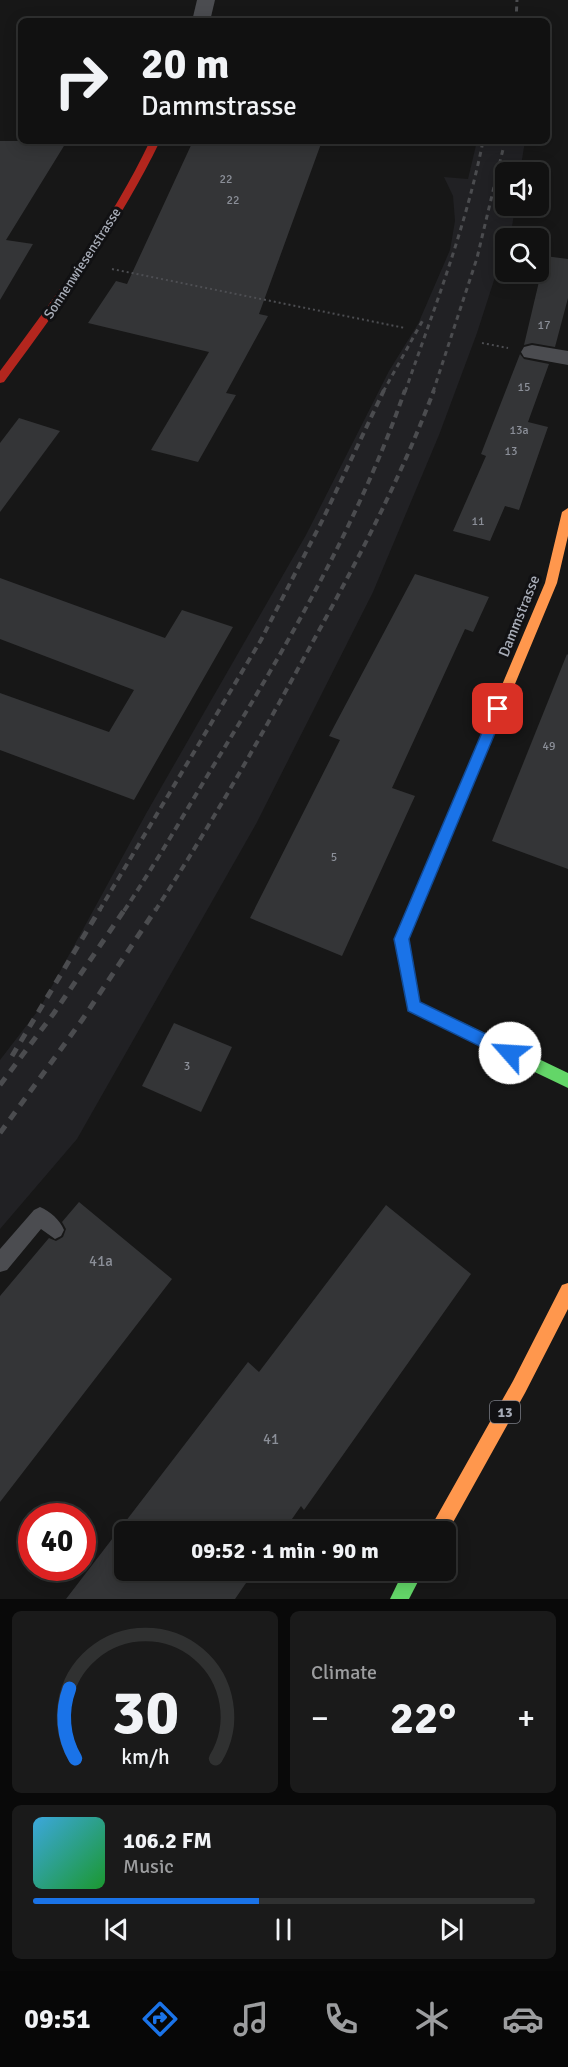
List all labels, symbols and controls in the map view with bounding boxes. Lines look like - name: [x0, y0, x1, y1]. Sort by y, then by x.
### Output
- text: 20 m: [141, 39, 230, 90]
- icon: right: [42, 42, 120, 120]
- text: Dammstrasse: [141, 90, 297, 123]
- map controls: [495, 162, 549, 282]
- button: sound: [495, 162, 549, 216]
- house number: 22: [220, 172, 232, 187]
- house number: 22: [227, 193, 239, 208]
- street label: Sonnenwiesenstrasse: [40, 205, 125, 322]
- button: search: [495, 228, 549, 282]
- house number: 17: [538, 318, 550, 333]
- house number: 15: [518, 380, 530, 395]
- house number: 13a: [509, 423, 529, 438]
- house number: 13: [505, 444, 517, 459]
- house number: 11: [472, 514, 484, 529]
- street label: Dammstrasse: [494, 572, 544, 660]
- pin: [472, 683, 523, 734]
- icon: arrive: [481, 692, 514, 725]
- house number: 49: [543, 739, 555, 754]
- house number: 5: [331, 850, 337, 865]
- position arrow: [478, 1021, 542, 1085]
- house number: 3: [184, 1059, 190, 1074]
- house number: 41a: [89, 1252, 113, 1270]
- road number: 13: [490, 1401, 520, 1423]
- house number: 41: [263, 1430, 279, 1448]
- speed limit sign: 40: [18, 1503, 96, 1581]
- text: 09:52 · 1 min · 90 m: [191, 1537, 379, 1564]
- text: Climate: [311, 1660, 377, 1685]
- text: 30: [111, 1674, 179, 1751]
- text: 22°: [390, 1691, 456, 1746]
- text: −: [311, 1698, 329, 1739]
- text: +: [517, 1698, 535, 1739]
- text: km/h: [121, 1744, 169, 1770]
- text: 106.2 FM: [123, 1827, 212, 1854]
- text: Music: [123, 1854, 174, 1879]
- icon: previous: [100, 1913, 133, 1946]
- icon: pause: [267, 1913, 300, 1946]
- icon: next: [435, 1913, 468, 1946]
- icon: directions: [139, 1998, 181, 2040]
- icon: music: [230, 1998, 272, 2040]
- icon: phone: [320, 1998, 362, 2040]
- icon: climate: [411, 1998, 453, 2040]
- icon: car: [502, 1998, 544, 2040]
- text: 09:51: [24, 2003, 91, 2036]

